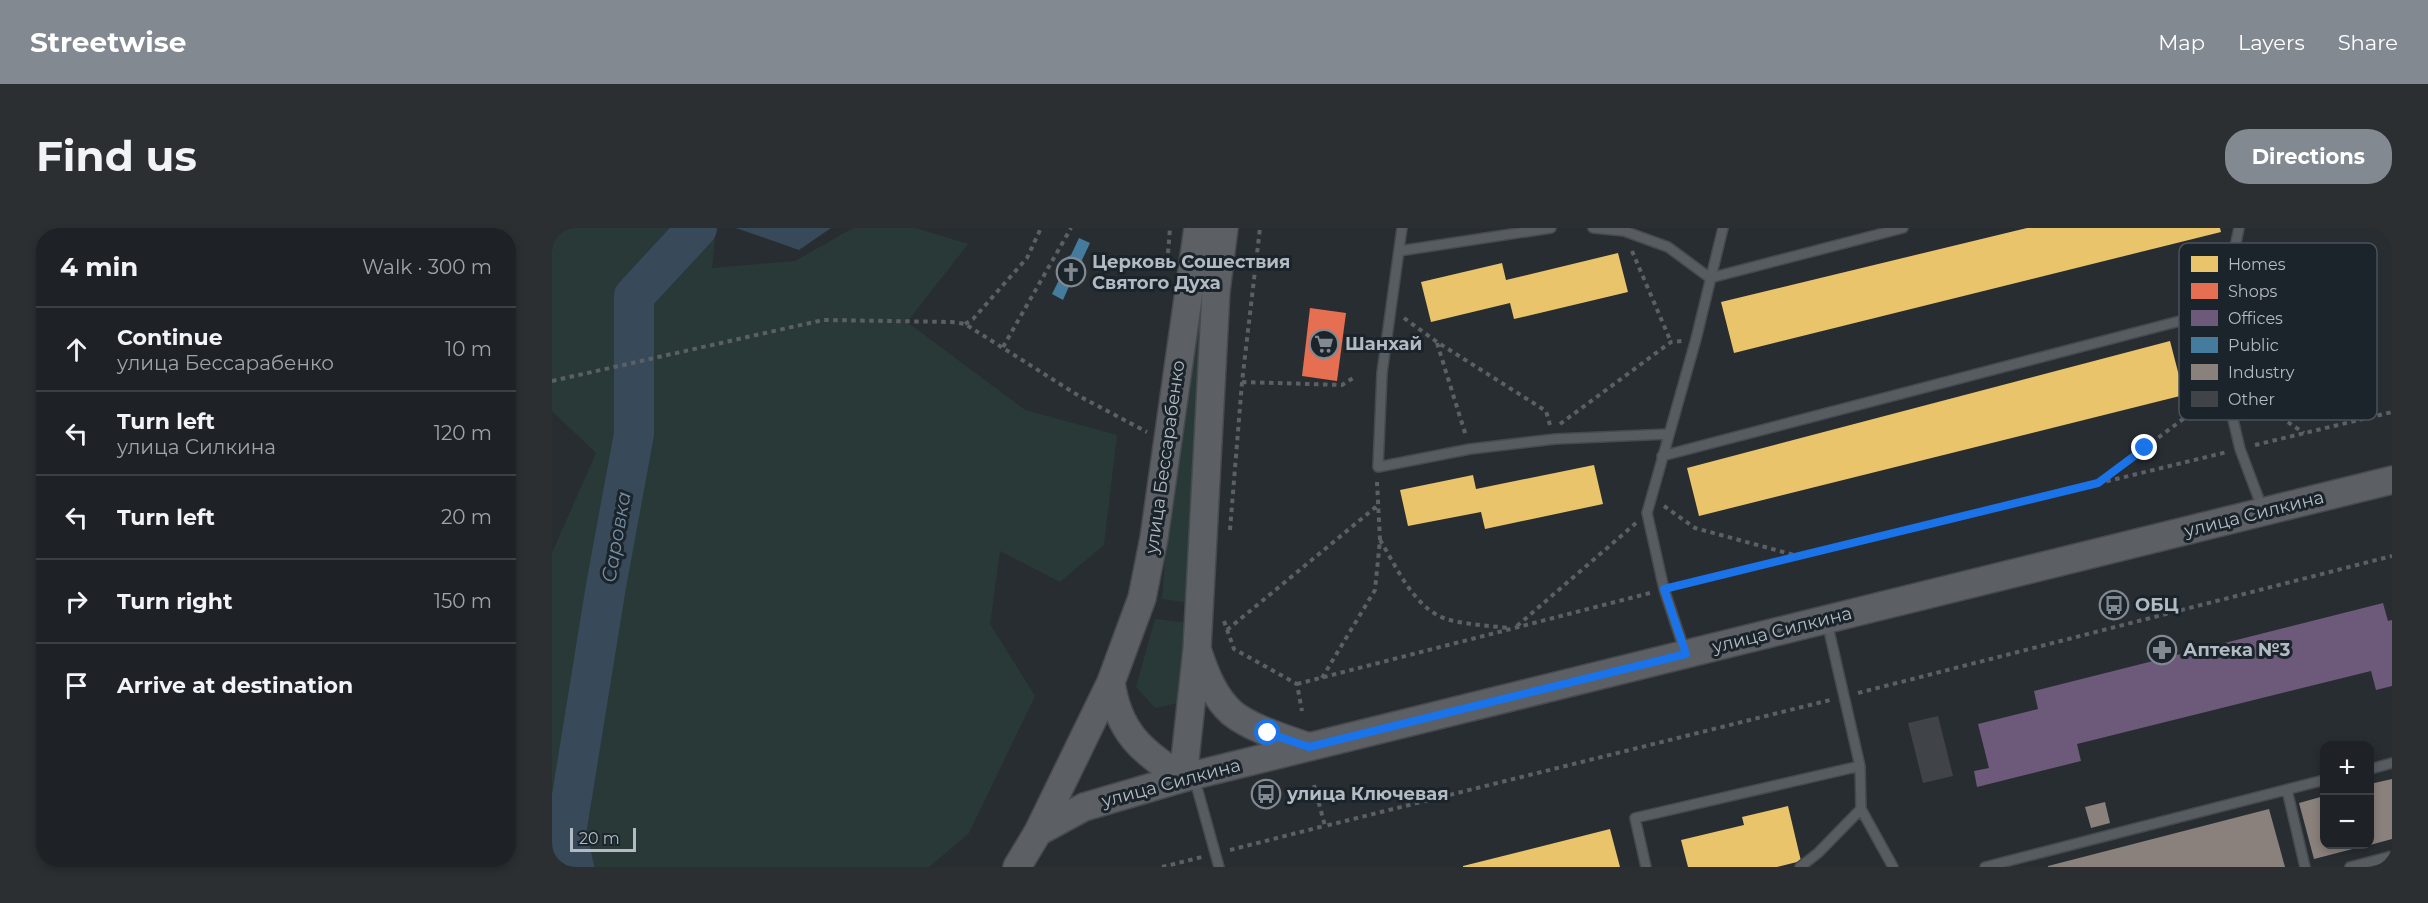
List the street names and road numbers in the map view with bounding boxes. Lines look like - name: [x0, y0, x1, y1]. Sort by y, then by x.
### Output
- street label: улица Бессарабенко: [1140, 359, 1189, 556]
- street label: улица Силкина: [2181, 486, 2326, 542]
- street label: улица Силкина: [1709, 602, 1854, 658]
- street label: улица Силкина: [1098, 754, 1243, 812]

